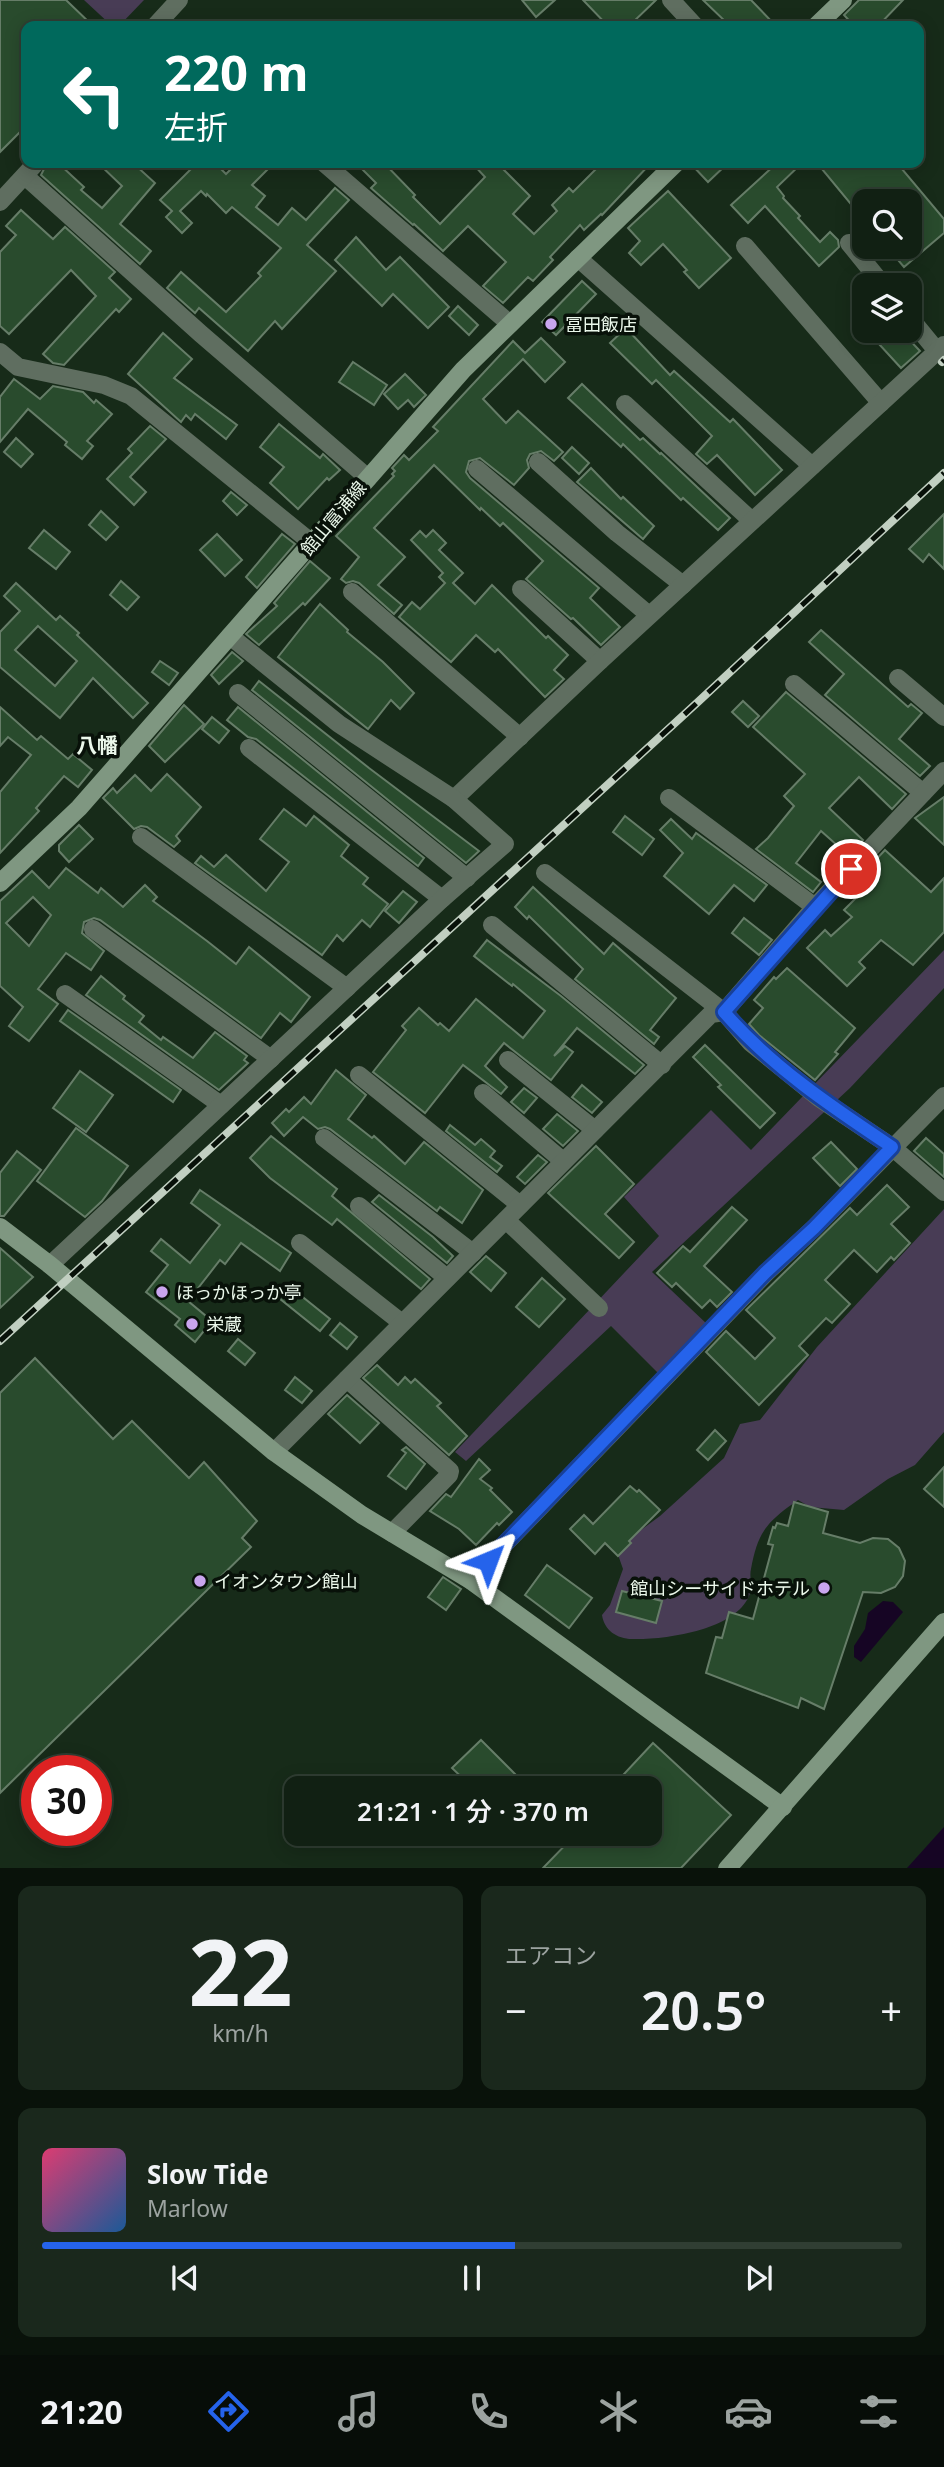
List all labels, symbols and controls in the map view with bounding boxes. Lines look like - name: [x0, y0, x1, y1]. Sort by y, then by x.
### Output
- text: 220 m: [164, 39, 309, 105]
- icon: left: [49, 49, 140, 140]
- text: 左折: [164, 105, 228, 148]
- map controls: [852, 189, 922, 343]
- button: search: [852, 189, 922, 259]
- button: layers: [852, 273, 922, 343]
- place label: 冨田飯店: [565, 312, 637, 336]
- marker: 冨田飯店: [543, 316, 559, 332]
- street label: 館山富浦線: [295, 476, 371, 560]
- district label: 八幡: [76, 731, 118, 759]
- pin: [821, 839, 881, 899]
- icon: arrive: [832, 850, 870, 888]
- place label: ほっかほっか亭: [176, 1280, 302, 1304]
- marker: ほっかほっか亭: [154, 1284, 170, 1300]
- place label: 栄蔵: [206, 1312, 242, 1336]
- marker: 栄蔵: [184, 1316, 200, 1332]
- position arrow: [451, 1524, 525, 1598]
- place label: イオンタウン館山: [214, 1569, 358, 1593]
- marker: イオンタウン館山: [192, 1573, 208, 1589]
- place label: 館山シーサイドホテル: [630, 1576, 810, 1600]
- marker: 館山シーサイドホテル: [816, 1580, 832, 1596]
- speed limit sign: 30: [21, 1755, 112, 1846]
- text: 21:21 · 1 分 · 370 m: [357, 1793, 589, 1829]
- text: 22: [188, 1909, 293, 2033]
- text: エアコン: [505, 1939, 597, 1971]
- text: 20.5°: [641, 1974, 766, 2045]
- text: −: [505, 1984, 527, 2036]
- text: +: [880, 1984, 902, 2036]
- text: km/h: [212, 2017, 269, 2049]
- text: Slow Tide: [147, 2156, 269, 2192]
- text: Marlow: [147, 2192, 228, 2224]
- icon: previous: [166, 2259, 204, 2297]
- icon: pause: [453, 2259, 491, 2297]
- icon: next: [740, 2259, 778, 2297]
- icon: directions: [204, 2387, 253, 2436]
- icon: music: [334, 2387, 383, 2436]
- icon: phone: [464, 2387, 513, 2436]
- icon: climate: [594, 2387, 643, 2436]
- icon: car: [724, 2387, 773, 2436]
- icon: filters: [854, 2387, 903, 2436]
- text: 21:20: [41, 2390, 123, 2433]

